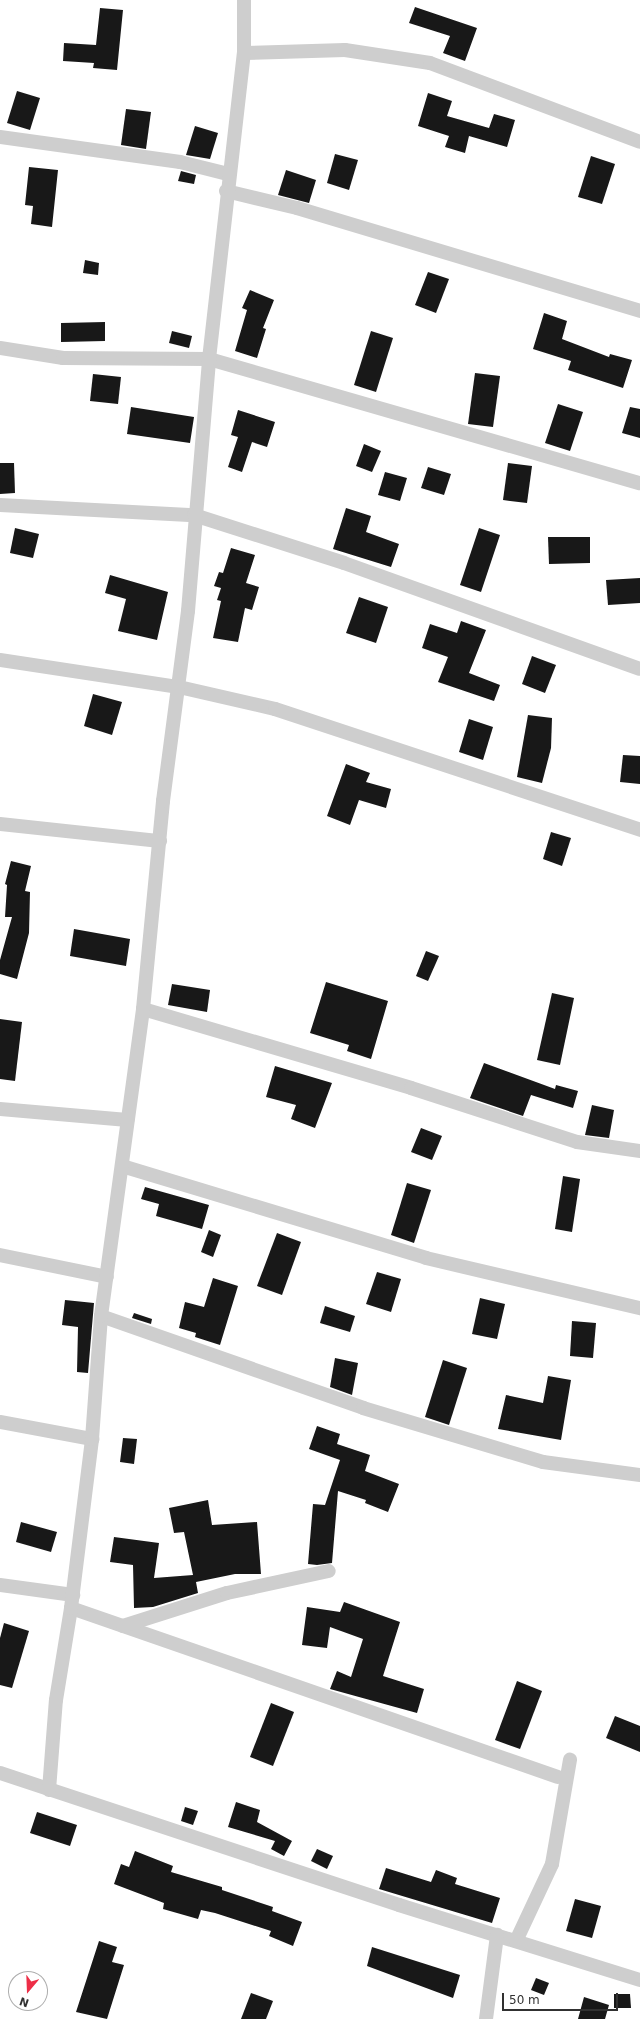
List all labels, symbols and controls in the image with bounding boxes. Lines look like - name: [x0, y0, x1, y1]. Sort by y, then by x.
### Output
- north arrow: [8, 1971, 48, 2011]
- scale bar: [504, 1985, 620, 2011]
- text: 50 m: [509, 1993, 540, 2007]
- text: N: [18, 1994, 31, 2010]

